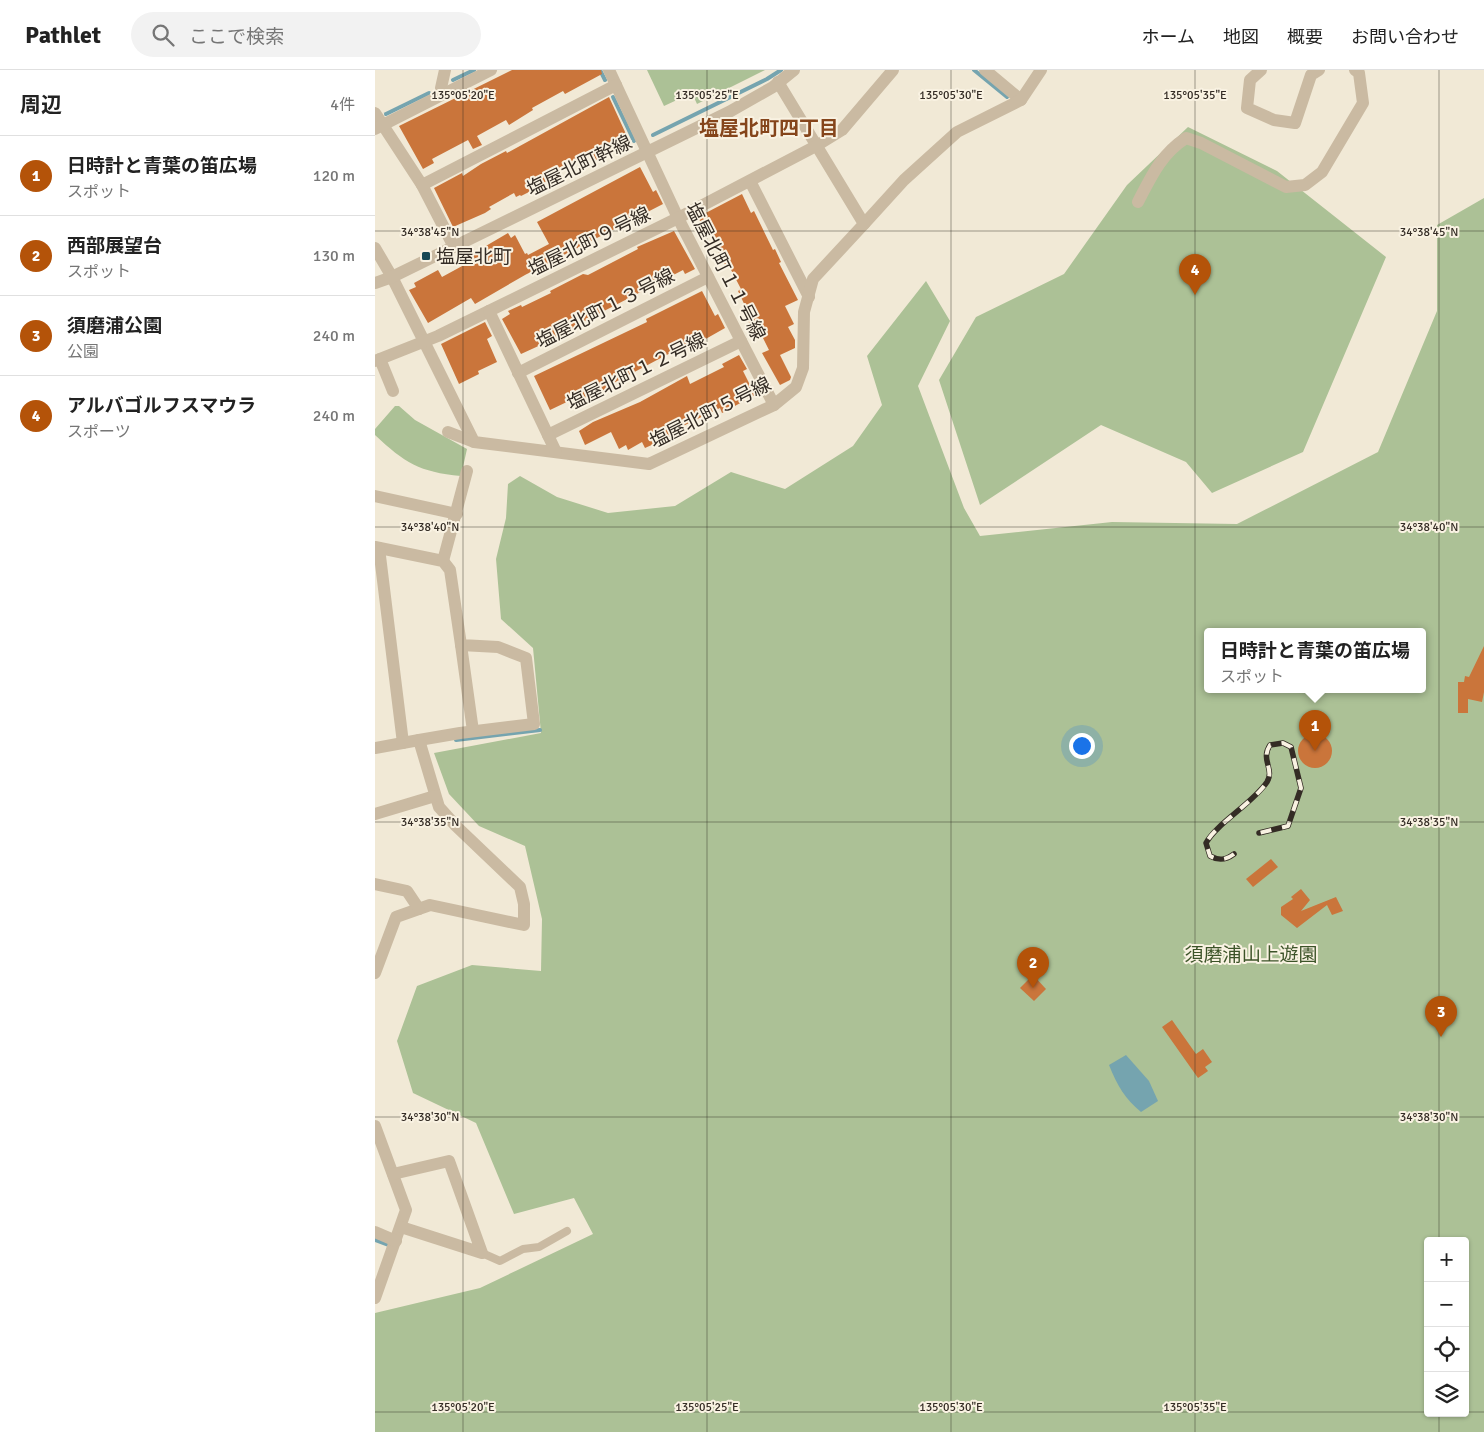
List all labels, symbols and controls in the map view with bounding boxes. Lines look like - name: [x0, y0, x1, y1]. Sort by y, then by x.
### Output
- search box: [131, 12, 481, 57]
- text: Pathlet: [25, 20, 101, 50]
- icon: search: [149, 21, 177, 49]
- text: ここで検索: [189, 25, 284, 49]
- text: ホーム: [1142, 26, 1195, 48]
- text: 地図: [1223, 26, 1259, 48]
- text: 概要: [1287, 26, 1323, 48]
- text: お問い合わせ: [1351, 26, 1459, 48]
- text: 135°05'20"E: [431, 88, 495, 103]
- text: 135°05'25"E: [675, 88, 739, 103]
- text: 135°05'30"E: [919, 88, 983, 103]
- text: 135°05'35"E: [1163, 88, 1227, 103]
- text: 周辺: [20, 92, 62, 118]
- text: 4件: [330, 95, 355, 115]
- district label: 塩屋北町四丁目: [699, 116, 839, 141]
- street label: 塩屋北町幹線: [523, 130, 636, 202]
- text: 日時計と青葉の笛広場: [67, 154, 257, 178]
- text: 1: [32, 166, 40, 186]
- text: 120 m: [313, 166, 355, 186]
- text: スポット: [67, 182, 131, 202]
- street label: 塩屋北町１１号線: [680, 198, 770, 345]
- street label: 塩屋北町９号線: [524, 202, 654, 282]
- text: 34°38'45"N: [401, 225, 459, 240]
- text: 34°38'45"N: [1400, 225, 1458, 240]
- text: 西部展望台: [67, 234, 162, 258]
- place label: 塩屋北町: [436, 245, 512, 269]
- text: 2: [32, 246, 40, 266]
- text: 130 m: [313, 246, 355, 266]
- marker: 塩屋北町: [420, 250, 432, 262]
- pin: 4: [1179, 254, 1211, 295]
- text: スポット: [67, 262, 131, 282]
- street label: 塩屋北町１３号線: [532, 264, 679, 354]
- text: 須磨浦公園: [67, 314, 162, 338]
- text: 3: [32, 326, 40, 346]
- text: 240 m: [313, 326, 355, 346]
- street label: 塩屋北町１２号線: [563, 328, 710, 416]
- text: 公園: [67, 342, 99, 362]
- street label: 塩屋北町５号線: [646, 372, 775, 454]
- text: アルバゴルフスマウラ: [67, 394, 256, 418]
- text: 4: [32, 406, 40, 426]
- text: 240 m: [313, 406, 355, 426]
- text: スポーツ: [67, 422, 131, 442]
- text: 34°38'40"N: [401, 520, 459, 535]
- text: 34°38'40"N: [1400, 520, 1458, 535]
- popup: [1204, 628, 1426, 693]
- text: 日時計と青葉の笛広場: [1220, 639, 1410, 663]
- text: スポット: [1220, 667, 1284, 687]
- pin: 1: [1299, 710, 1331, 751]
- your location: [1069, 733, 1095, 759]
- text: 34°38'35"N: [401, 815, 459, 830]
- text: 34°38'35"N: [1400, 815, 1458, 830]
- park label: 須磨浦山上遊園: [1184, 943, 1318, 967]
- pin: 2: [1017, 947, 1049, 988]
- pin: 3: [1425, 996, 1457, 1037]
- text: 34°38'30"N: [401, 1110, 459, 1125]
- text: 34°38'30"N: [1400, 1110, 1458, 1125]
- map controls: [1424, 1237, 1469, 1417]
- button: +: [1424, 1237, 1469, 1282]
- button: −: [1424, 1282, 1469, 1327]
- button: locate: [1424, 1327, 1469, 1372]
- button: layers: [1424, 1372, 1469, 1417]
- text: 135°05'20"E: [431, 1400, 495, 1415]
- text: 135°05'25"E: [675, 1400, 739, 1415]
- text: 135°05'30"E: [919, 1400, 983, 1415]
- text: 135°05'35"E: [1163, 1400, 1227, 1415]

